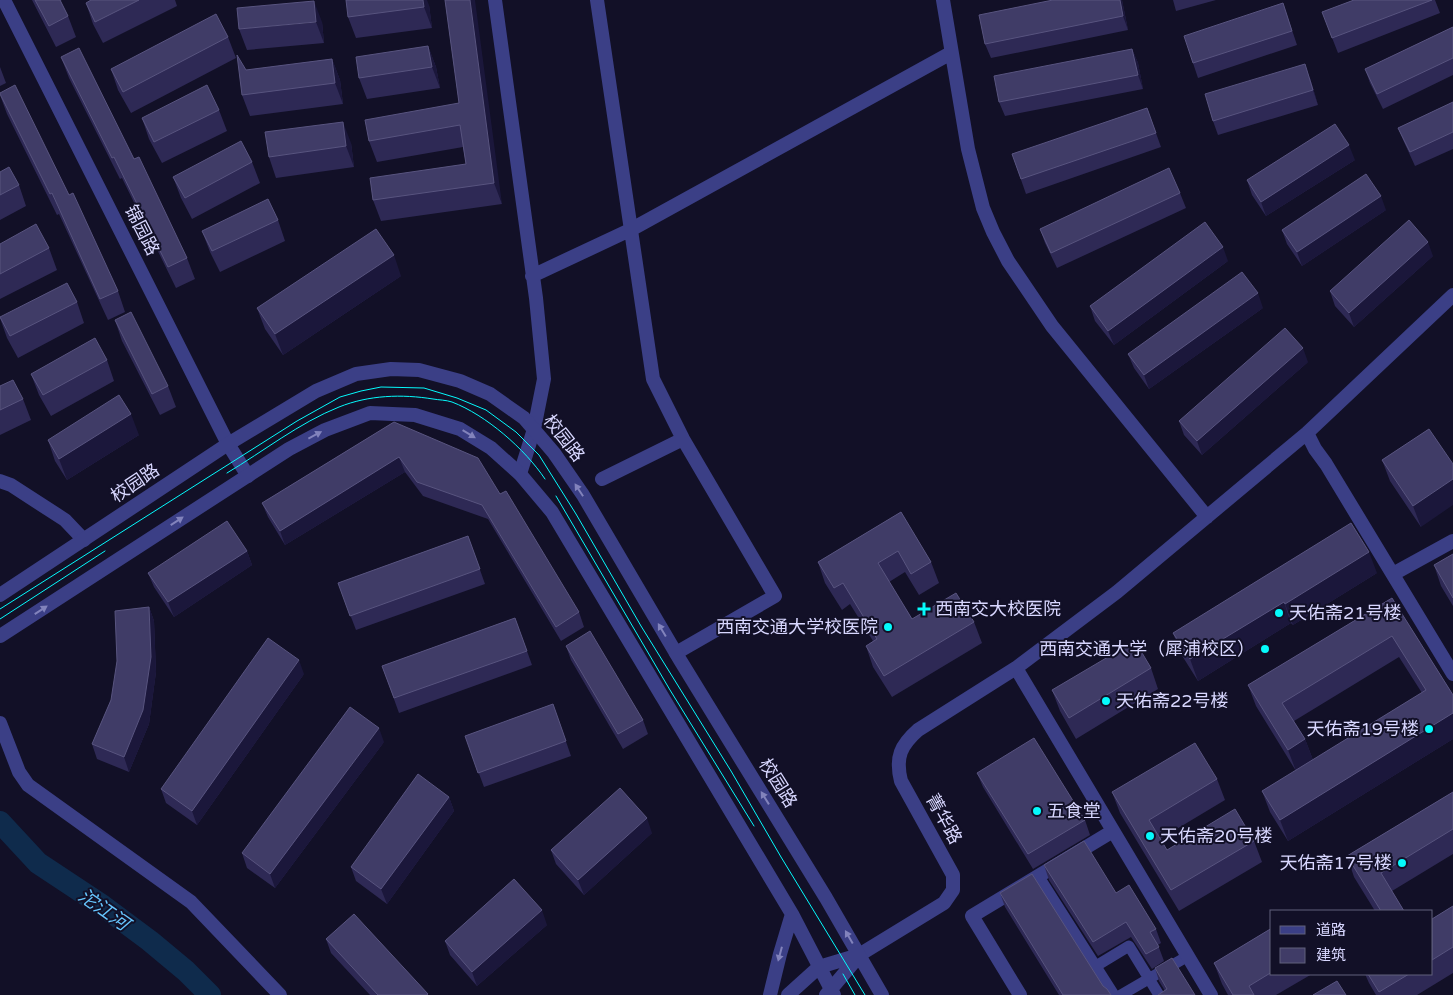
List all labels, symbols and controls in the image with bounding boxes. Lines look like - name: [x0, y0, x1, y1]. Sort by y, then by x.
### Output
- street label: 锦园路: [120, 201, 164, 259]
- street label: 校园路: [539, 410, 589, 466]
- one-way arrow: [463, 430, 476, 439]
- one-way arrow: [308, 431, 322, 439]
- street label: 校园路: [106, 459, 164, 507]
- one-way arrow: [574, 483, 584, 497]
- one-way arrow: [170, 516, 184, 526]
- place label: 西南交大校医院: [935, 598, 1061, 620]
- marker: 西南交大校医院: [917, 602, 931, 616]
- place label: 天佑斋21号楼: [1289, 602, 1402, 624]
- one-way arrow: [34, 605, 48, 615]
- marker: 天佑斋21号楼: [1273, 607, 1285, 619]
- place label: 西南交通大学校医院: [716, 616, 878, 638]
- marker: 西南交通大学校医院: [882, 621, 894, 633]
- one-way arrow: [658, 623, 667, 636]
- place label: 西南交通大学（犀浦校区）: [1039, 638, 1255, 660]
- marker: 西南交通大学（犀浦校区）: [1259, 643, 1271, 655]
- place label: 天佑斋22号楼: [1116, 690, 1229, 712]
- marker: 天佑斋22号楼: [1100, 695, 1112, 707]
- place label: 天佑斋19号楼: [1306, 718, 1419, 740]
- marker: 天佑斋19号楼: [1423, 723, 1435, 735]
- street label: 校园路: [754, 754, 802, 812]
- street label: 菁华路: [921, 790, 967, 848]
- one-way arrow: [760, 792, 770, 805]
- place label: 五食堂: [1047, 800, 1101, 822]
- marker: 五食堂: [1031, 805, 1043, 817]
- place label: 天佑斋20号楼: [1160, 825, 1273, 847]
- marker: 天佑斋20号楼: [1144, 830, 1156, 842]
- place label: 天佑斋17号楼: [1279, 852, 1392, 874]
- marker: 天佑斋17号楼: [1396, 857, 1408, 869]
- water label: 沱江河: [74, 884, 136, 937]
- legend: [1270, 910, 1433, 975]
- text: 道路: [1316, 921, 1346, 939]
- one-way arrow: [845, 930, 853, 945]
- text: 建筑: [1316, 946, 1346, 964]
- one-way arrow: [776, 947, 784, 962]

